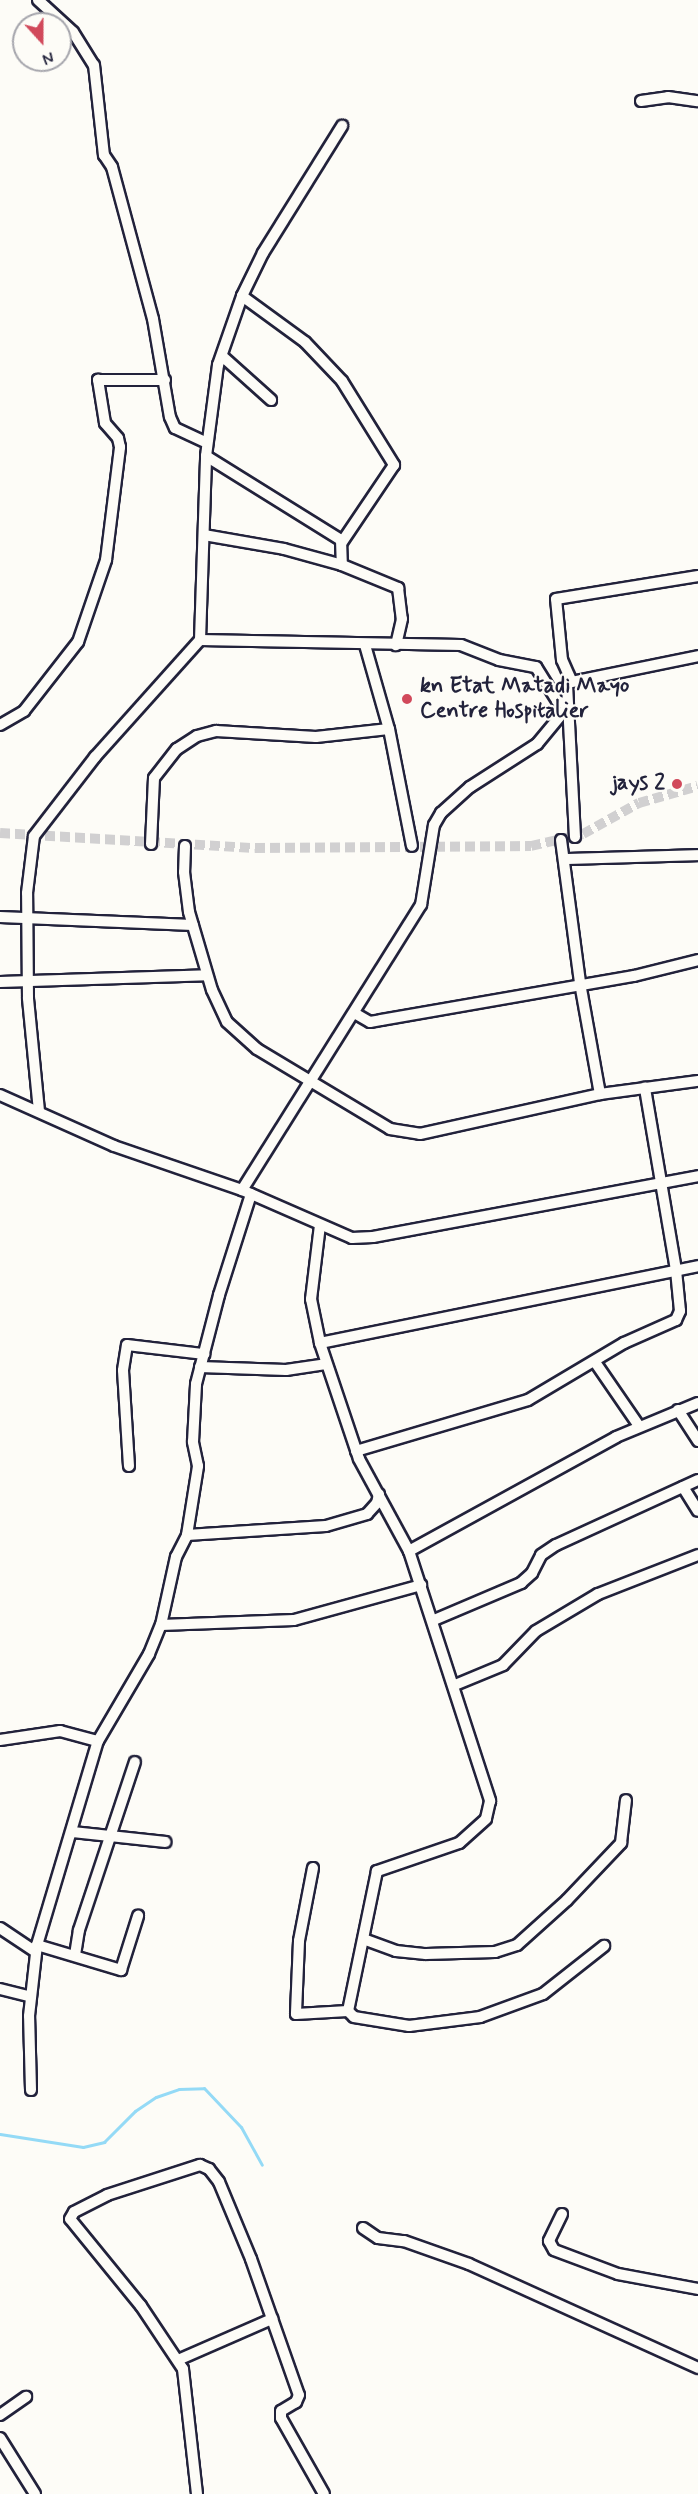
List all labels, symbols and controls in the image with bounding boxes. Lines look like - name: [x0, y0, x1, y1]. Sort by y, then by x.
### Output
- north arrow: [12, 12, 72, 72]
- text: N: [39, 46, 57, 69]
- place label: kn Etat Matadi Mayo Centre Hospitalier: [420, 673, 620, 724]
- marker: kn Etat Matadi Mayo Centre Hospitalier: [398, 690, 416, 708]
- place label: jays 2: [610, 771, 665, 797]
- marker: jays 2: [670, 777, 684, 791]

